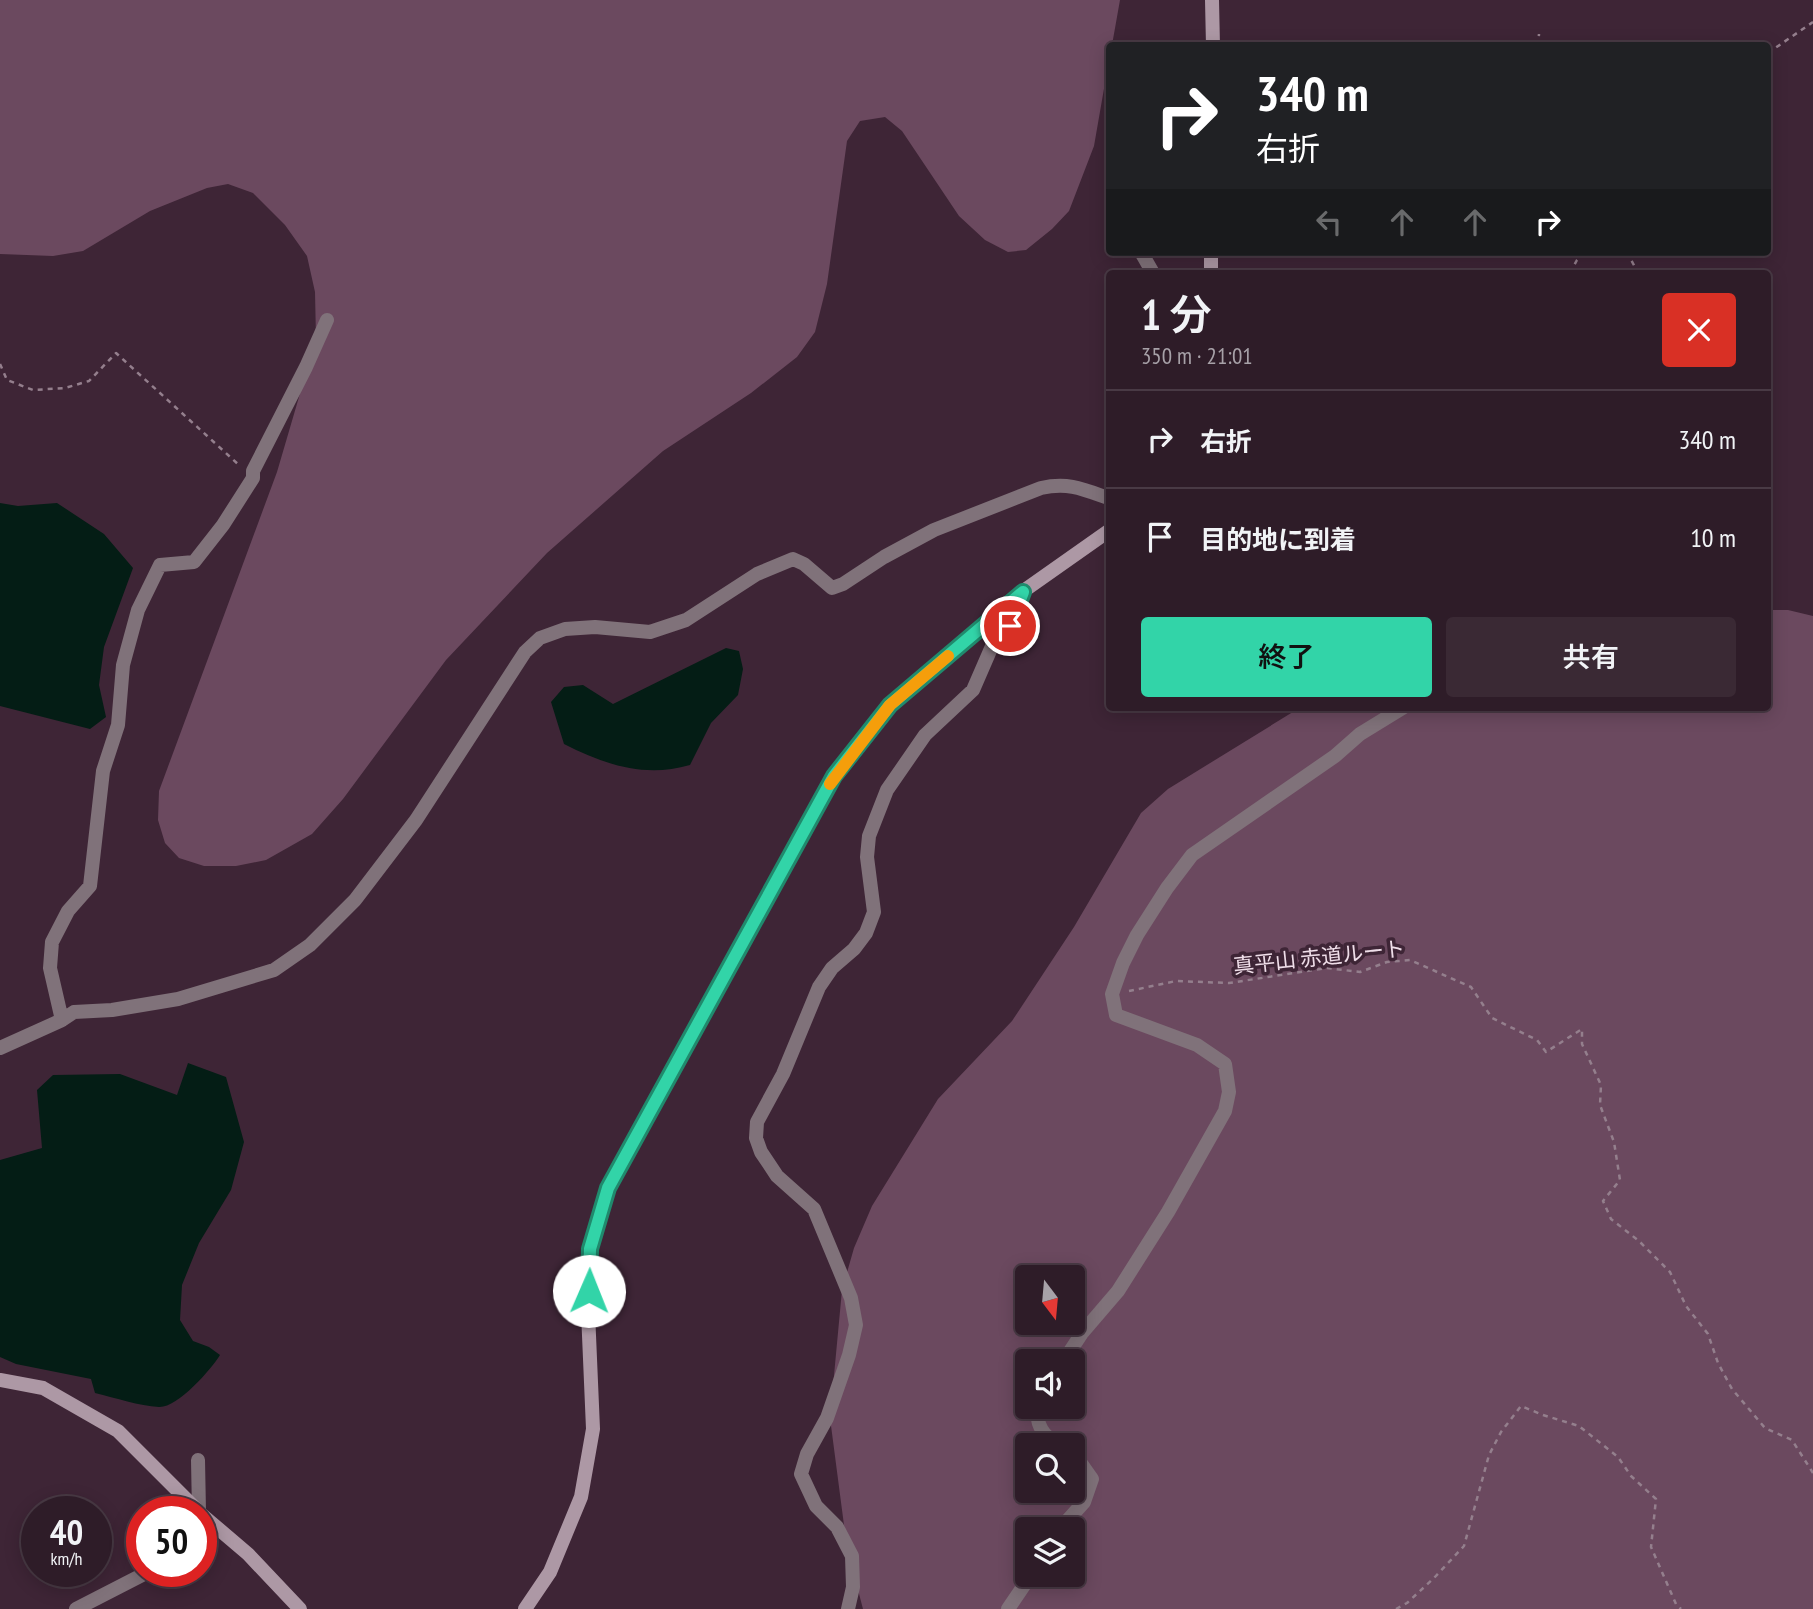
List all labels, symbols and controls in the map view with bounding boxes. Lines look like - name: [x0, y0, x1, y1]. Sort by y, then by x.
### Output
- text: 340 m: [1256, 61, 1369, 125]
- icon: right: [1141, 70, 1232, 161]
- text: 右折: [1256, 127, 1320, 169]
- icon: left: [1310, 203, 1348, 241]
- icon: ahead: [1383, 203, 1421, 241]
- icon: ahead: [1456, 203, 1494, 241]
- icon: right: [1529, 203, 1567, 241]
- text: 1 分: [1141, 287, 1212, 342]
- button: close: [1662, 293, 1736, 367]
- text: 350 m · 21:01: [1141, 341, 1253, 370]
- icon: right: [1141, 420, 1179, 458]
- text: 340 m: [1678, 423, 1736, 456]
- text: 右折: [1200, 425, 1252, 458]
- icon: arrive: [1141, 518, 1179, 556]
- text: 10 m: [1690, 521, 1736, 554]
- text: 目的地に到着: [1200, 523, 1356, 556]
- pin: [980, 596, 1040, 656]
- icon: arrive: [991, 607, 1029, 645]
- button: 終了: [1141, 617, 1432, 697]
- button: 共有: [1446, 617, 1736, 697]
- street label: 真平山 赤道ルート: [1232, 935, 1406, 979]
- position arrow: [552, 1254, 626, 1328]
- north arrow: [1015, 1265, 1085, 1335]
- map controls: [1015, 1265, 1085, 1587]
- button: sound: [1015, 1349, 1085, 1419]
- button: search: [1015, 1433, 1085, 1503]
- speed limit sign: 50: [126, 1496, 217, 1587]
- text: 40: [50, 1509, 83, 1555]
- button: layers: [1015, 1517, 1085, 1587]
- text: km/h: [51, 1547, 82, 1570]

